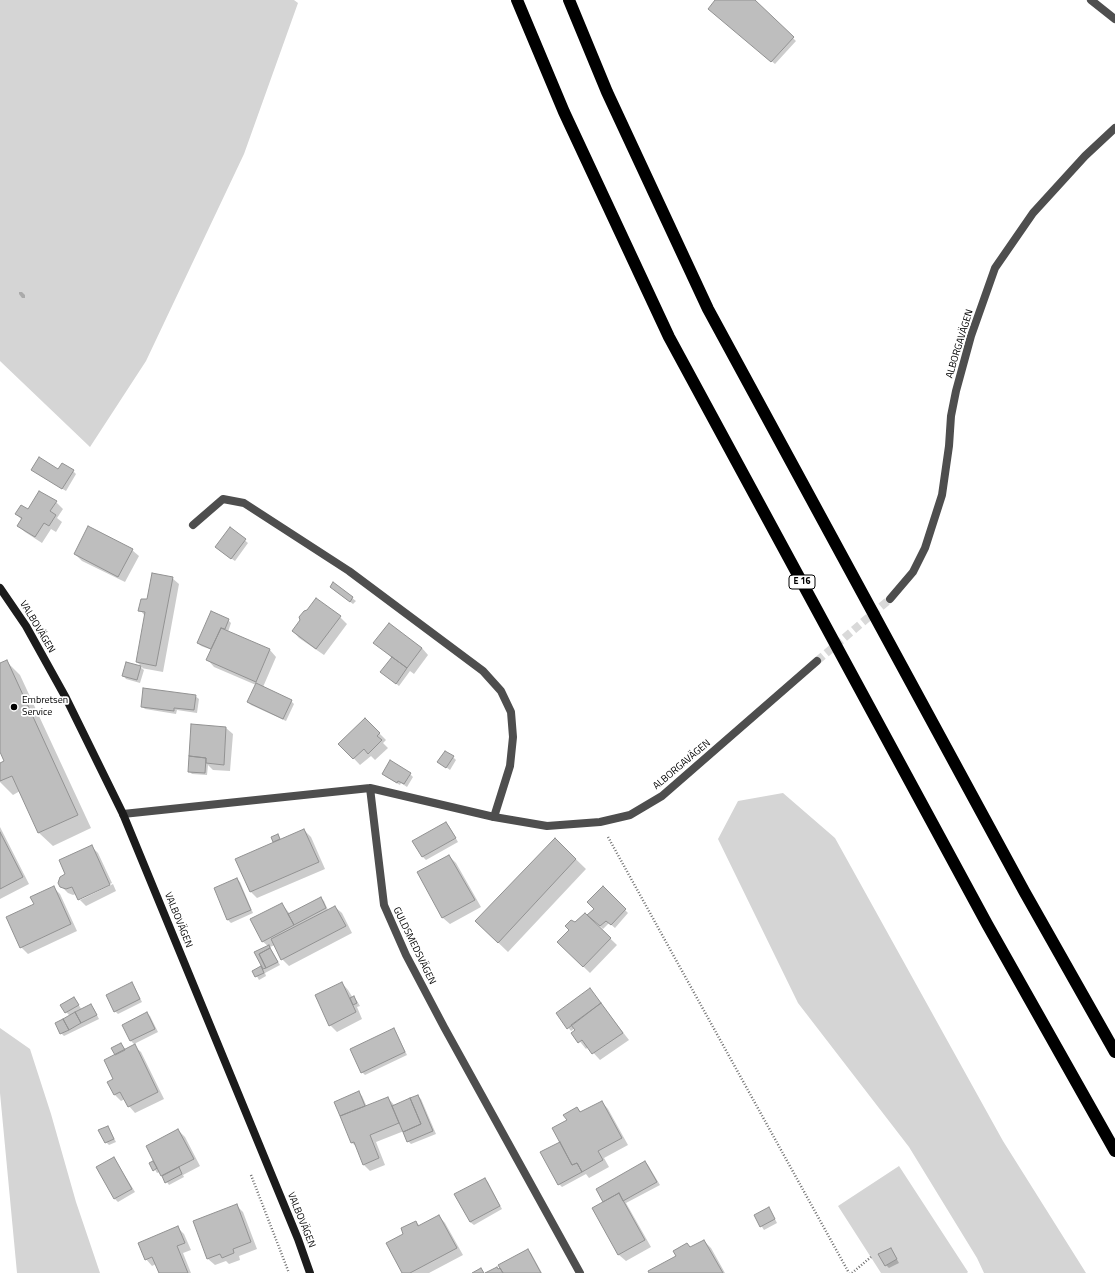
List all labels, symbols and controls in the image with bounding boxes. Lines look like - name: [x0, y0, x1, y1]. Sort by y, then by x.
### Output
- street label: ALBORGAVÄGEN: [944, 308, 976, 380]
- road number: E 16: [789, 575, 815, 589]
- street label: VALBOVÄGEN: [17, 599, 57, 655]
- place label: Embretsen Service: [22, 695, 68, 718]
- marker: Embretsen Service: [9, 702, 19, 712]
- street label: ALBORGAVÄGEN: [651, 737, 713, 793]
- street label: VALBOVÄGEN: [161, 891, 195, 949]
- street label: GULDSMEDSVÄGEN: [390, 905, 438, 987]
- street label: VALBOVÄGEN: [284, 1191, 318, 1249]

